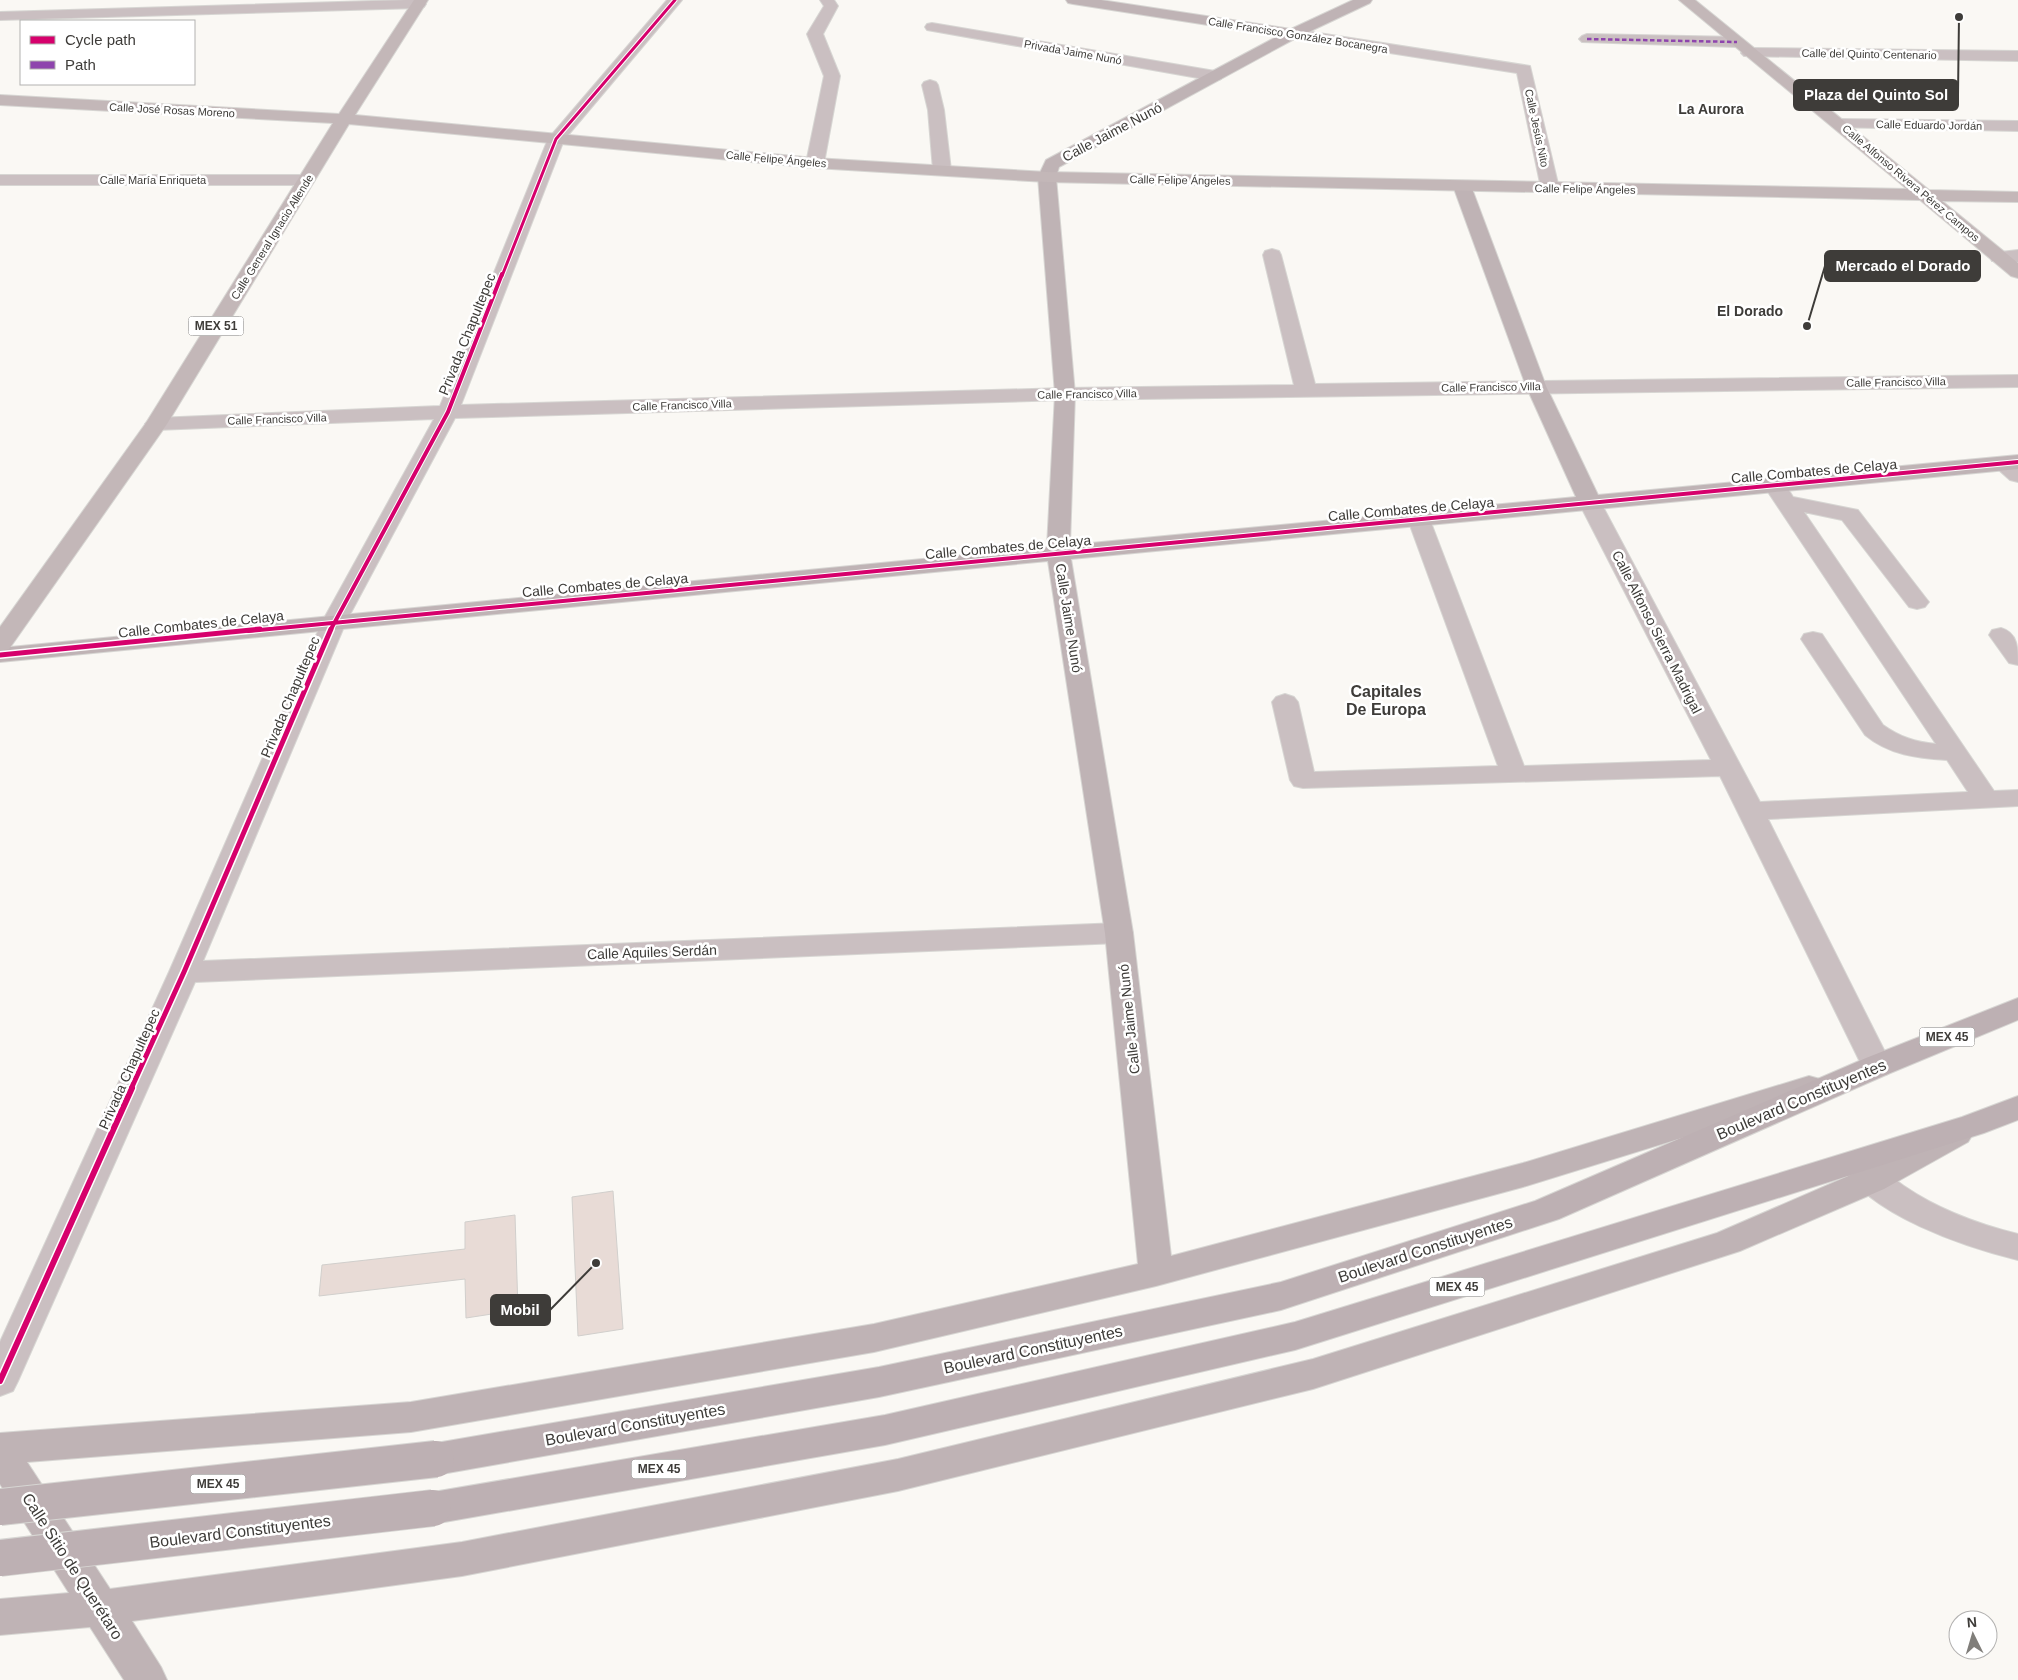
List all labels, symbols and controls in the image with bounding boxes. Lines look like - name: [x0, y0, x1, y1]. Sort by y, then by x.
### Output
- street label: Calle Francisco González Bocanegra: [1207, 15, 1389, 55]
- legend: [20, 20, 195, 85]
- text: Cycle path: [65, 31, 136, 48]
- street label: Privada Jaime Nunó: [1023, 37, 1123, 67]
- street label: Calle del Quinto Centenario: [1801, 47, 1937, 61]
- text: Path: [65, 56, 96, 73]
- callout: Plaza del Quinto Sol: [1794, 80, 1958, 110]
- text: Plaza del Quinto Sol: [1804, 86, 1948, 103]
- street label: Calle Jesús Nito: [1523, 88, 1551, 168]
- street label: Calle Jaime Nunó: [1059, 99, 1165, 165]
- street label: Calle José Rosas Moreno: [109, 101, 235, 119]
- district label: La Aurora: [1678, 101, 1744, 117]
- street label: Calle Eduardo Jordán: [1876, 118, 1982, 132]
- street label: Calle Alfonso Rivera Pérez Campos: [1840, 122, 1982, 244]
- street label: Calle Felipe Ángeles: [725, 149, 827, 169]
- street label: Calle General Ignacio Allende: [229, 172, 315, 302]
- street label: Calle Felipe Ángeles: [1129, 173, 1231, 187]
- street label: Calle María Enriqueta: [100, 174, 207, 186]
- street label: Calle Felipe Ángeles: [1534, 182, 1636, 196]
- callout: Mercado el Dorado: [1825, 251, 1980, 281]
- text: Mercado el Dorado: [1835, 257, 1971, 274]
- street label: Privada Chapultepec: [435, 271, 499, 397]
- district label: El Dorado: [1717, 303, 1783, 319]
- road number: MEX 51: [188, 316, 244, 336]
- street label: Calle Francisco Villa: [1846, 375, 1947, 389]
- street label: Calle Francisco Villa: [1441, 380, 1542, 394]
- street label: Calle Francisco Villa: [1037, 387, 1138, 401]
- street label: Calle Francisco Villa: [632, 397, 733, 413]
- street label: Calle Francisco Villa: [227, 411, 328, 427]
- street label: Calle Combates de Celaya: [1730, 456, 1898, 486]
- street label: Calle Combates de Celaya: [1327, 494, 1495, 524]
- street label: Calle Combates de Celaya: [924, 532, 1092, 562]
- street label: Calle Alfonso Sierra Madrigal: [1609, 548, 1705, 716]
- street label: Calle Jaime Nunó: [1052, 562, 1086, 674]
- street label: Calle Combates de Celaya: [521, 570, 689, 600]
- street label: Calle Combates de Celaya: [117, 607, 285, 641]
- street label: Privada Chapultepec: [257, 634, 323, 760]
- district label: Capitales De Europa: [1346, 683, 1426, 718]
- street label: Calle Aquiles Serdán: [587, 942, 717, 962]
- street label: Calle Jaime Nunó: [1115, 963, 1143, 1075]
- street label: Privada Chapultepec: [95, 1006, 163, 1132]
- road number: MEX 45: [1920, 1028, 1974, 1046]
- street label: Boulevard Constituyentes: [1714, 1056, 1888, 1143]
- street label: Boulevard Constituyentes: [1336, 1213, 1514, 1286]
- road number: MEX 45: [1430, 1277, 1484, 1296]
- callout: Mobil: [491, 1295, 550, 1325]
- text: Mobil: [500, 1301, 540, 1318]
- street label: Boulevard Constituyentes: [942, 1322, 1124, 1377]
- street label: Boulevard Constituyentes: [544, 1400, 726, 1449]
- road number: MEX 45: [632, 1460, 686, 1478]
- road number: MEX 45: [190, 1475, 246, 1494]
- street label: Calle Sitio de Querétaro: [19, 1490, 126, 1643]
- street label: Boulevard Constituyentes: [149, 1512, 332, 1551]
- north arrow: [1948, 1610, 1998, 1660]
- text: N: [1966, 1614, 1978, 1630]

